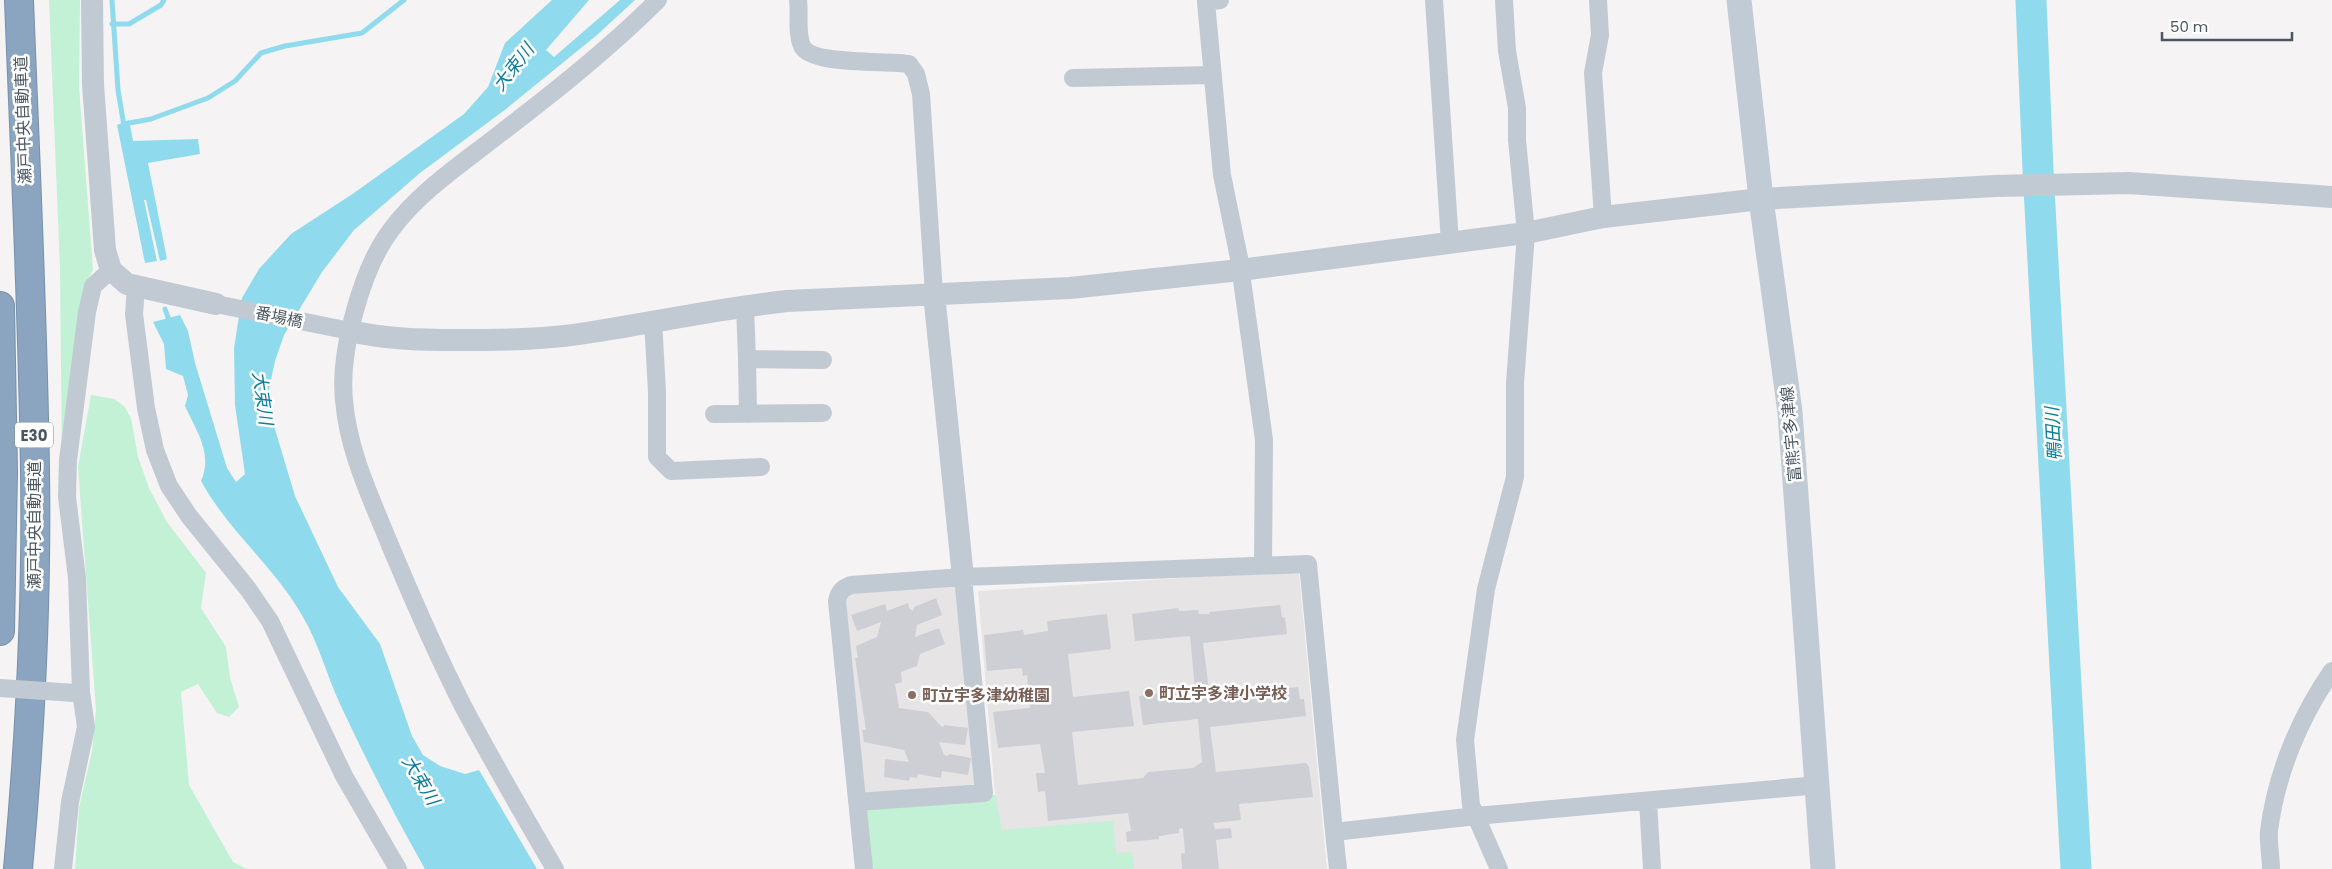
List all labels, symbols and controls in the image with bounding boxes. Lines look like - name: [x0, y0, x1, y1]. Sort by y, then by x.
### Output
- scale bar: [2162, 10, 2292, 42]
- text: 50 m: [2170, 16, 2208, 37]
- water label: 大束川: [487, 36, 541, 96]
- street label: 瀬戸中央自動車道: [9, 56, 37, 184]
- street label: 番場橋: [253, 301, 305, 333]
- water label: 大束川: [247, 370, 279, 428]
- street label: 富熊宇多津線: [1775, 385, 1807, 483]
- water label: 鴨田川: [2039, 404, 2067, 462]
- road number: E30: [15, 422, 53, 448]
- street label: 瀬戸中央自動車道: [23, 461, 46, 589]
- place label: 町立宇多津小学校: [1159, 682, 1287, 705]
- place label: 町立宇多津幼稚園: [922, 684, 1050, 707]
- marker: 町立宇多津小学校: [1143, 687, 1155, 699]
- marker: 町立宇多津幼稚園: [906, 689, 918, 701]
- water label: 大束川: [396, 750, 447, 811]

